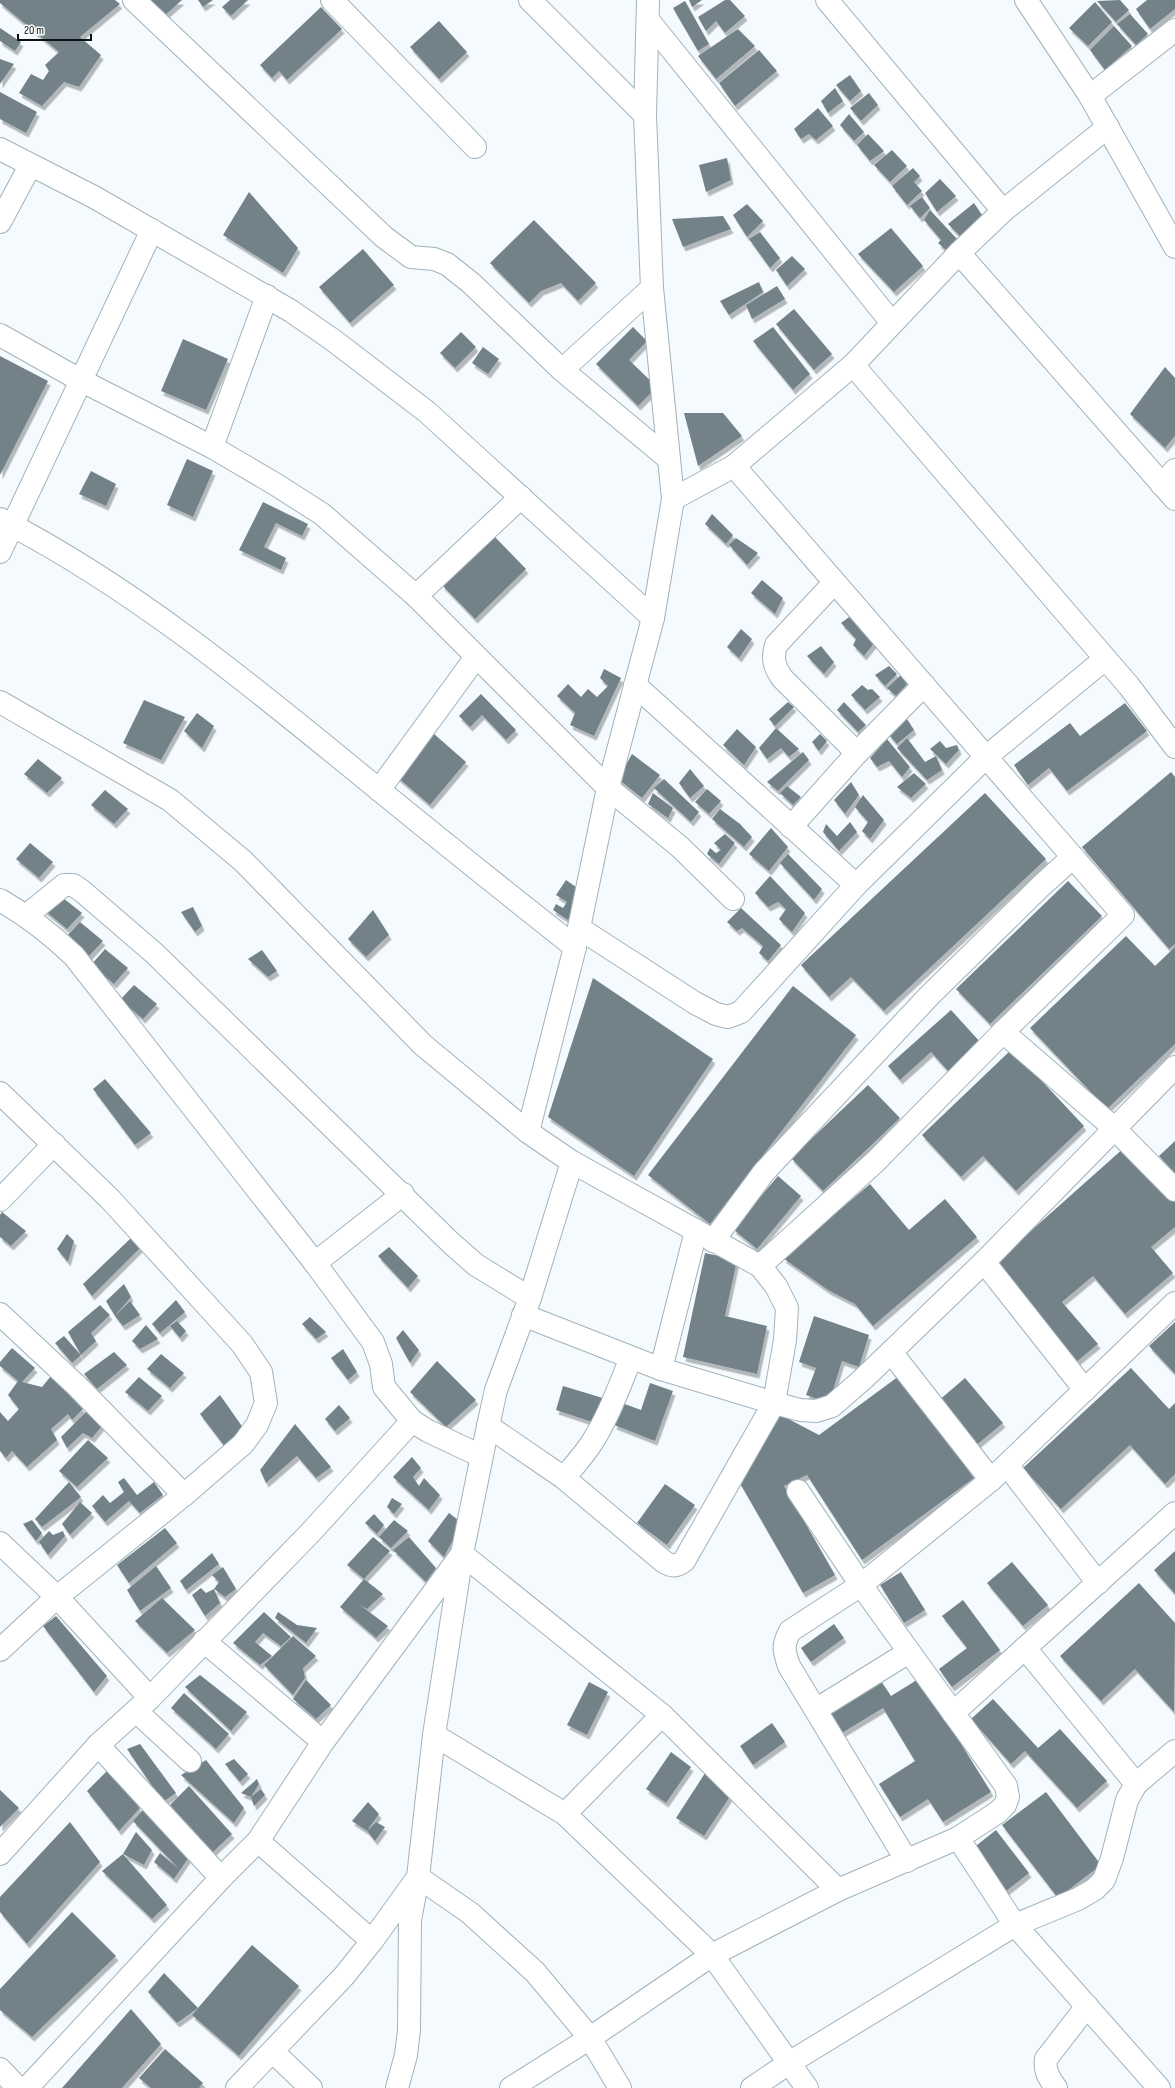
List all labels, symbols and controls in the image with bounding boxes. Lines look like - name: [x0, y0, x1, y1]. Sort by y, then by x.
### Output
- scale bar: [18, 16, 91, 42]
- text: 20 m: [24, 23, 44, 38]

